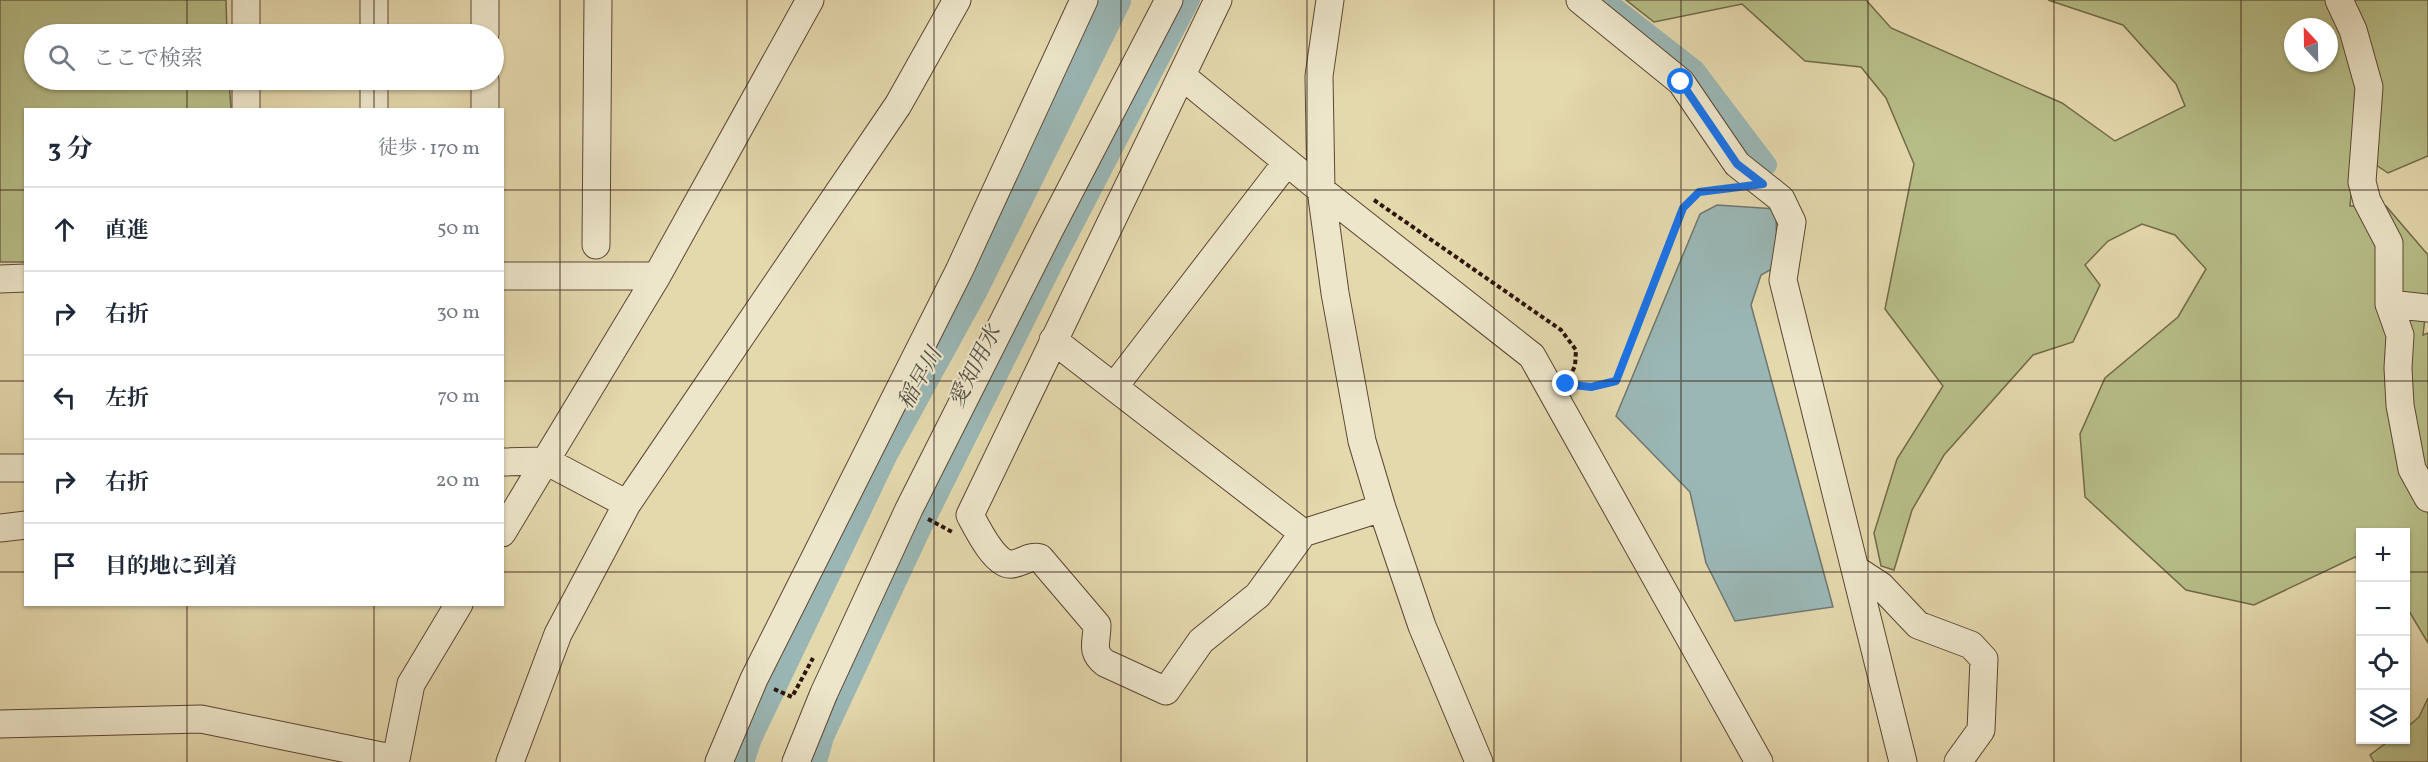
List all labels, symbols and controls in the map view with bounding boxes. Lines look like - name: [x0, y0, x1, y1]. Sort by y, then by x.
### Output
- north arrow: [2284, 18, 2338, 72]
- search box: [24, 24, 504, 90]
- icon: search: [45, 41, 78, 74]
- text: ここで検索: [93, 44, 203, 75]
- route start: [1667, 68, 1693, 94]
- text: 3 分: [48, 132, 92, 168]
- text: 徒歩 · 170 m: [378, 135, 480, 163]
- icon: ahead: [48, 213, 81, 246]
- text: 50 m: [437, 215, 480, 243]
- text: 直進: [105, 216, 149, 247]
- icon: right: [48, 297, 81, 330]
- text: 30 m: [436, 299, 480, 327]
- text: 右折: [105, 300, 149, 331]
- water label: 愛知用水: [942, 319, 1011, 413]
- water label: 稲早川: [891, 341, 952, 415]
- route end: [1552, 370, 1578, 396]
- icon: left: [48, 381, 81, 414]
- text: 70 m: [437, 383, 480, 411]
- text: 左折: [105, 384, 149, 415]
- icon: right: [48, 465, 81, 498]
- text: 20 m: [436, 467, 480, 495]
- text: 右折: [105, 468, 149, 499]
- map controls: [2356, 528, 2410, 744]
- button: +: [2356, 528, 2410, 582]
- icon: arrive: [48, 549, 81, 582]
- text: 目的地に到着: [105, 552, 237, 583]
- button: −: [2356, 582, 2410, 636]
- button: locate: [2356, 636, 2410, 690]
- button: layers: [2356, 690, 2410, 744]

